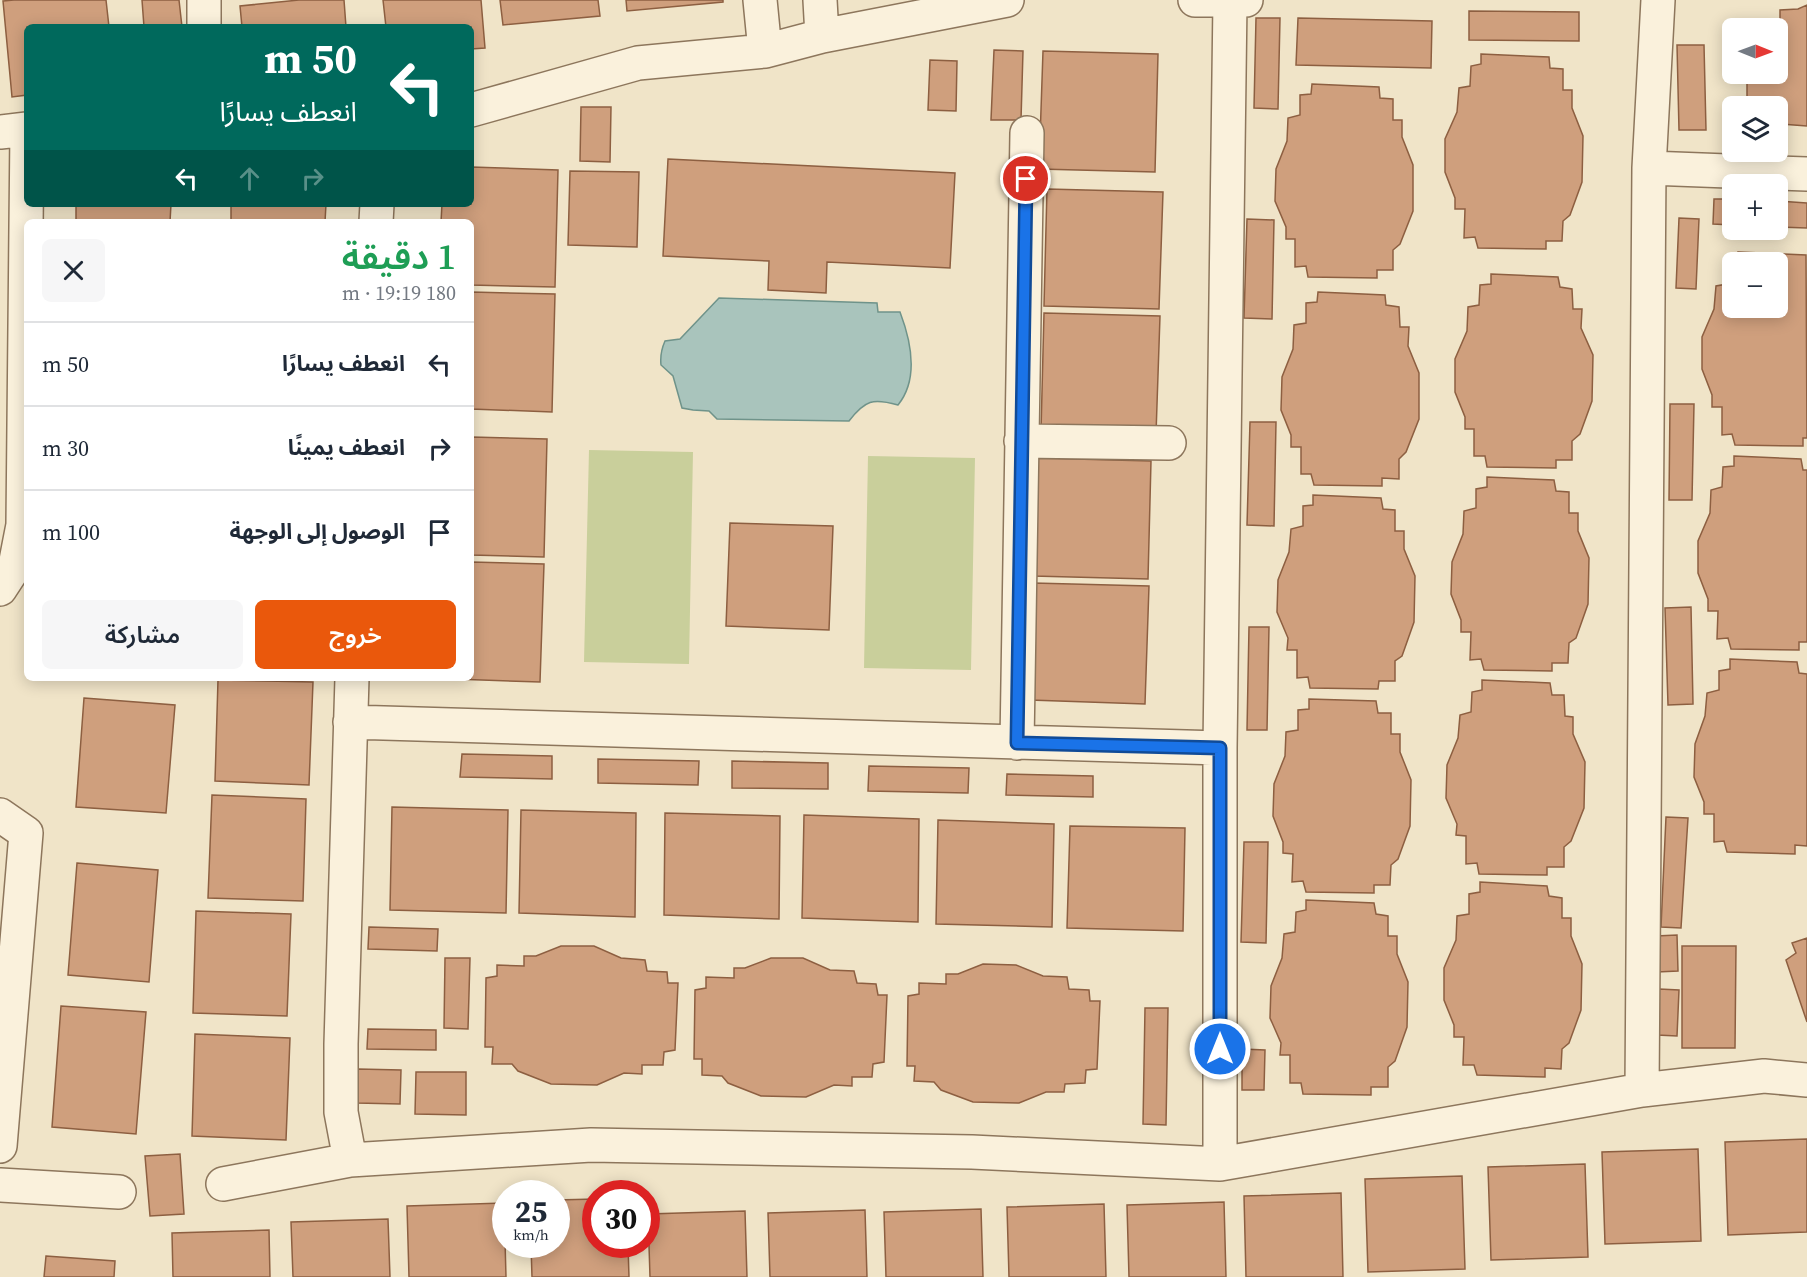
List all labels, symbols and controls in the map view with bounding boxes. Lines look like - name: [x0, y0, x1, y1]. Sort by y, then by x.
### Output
- north arrow: [1722, 18, 1788, 84]
- map controls: [1722, 18, 1788, 318]
- text: 50 m: [264, 29, 357, 87]
- icon: left: [378, 48, 456, 126]
- text: انعطف يسارًا: [220, 93, 357, 130]
- button: layers: [1722, 96, 1788, 162]
- pin: [1000, 153, 1051, 204]
- icon: left: [170, 162, 203, 195]
- icon: ahead: [233, 162, 266, 195]
- icon: right: [296, 162, 329, 195]
- icon: arrive: [1009, 162, 1042, 195]
- button: +: [1722, 174, 1788, 240]
- text: 1 دقيقة: [342, 232, 456, 281]
- button: close: [42, 239, 105, 302]
- button: −: [1722, 252, 1788, 318]
- text: 180 m · 19:19: [342, 279, 456, 307]
- text: انعطف يسارًا: [282, 348, 405, 378]
- icon: left: [423, 348, 456, 381]
- text: 50 m: [42, 349, 89, 379]
- text: انعطف يمينًا: [288, 432, 405, 462]
- icon: right: [423, 432, 456, 465]
- text: 30 m: [42, 433, 89, 463]
- text: الوصول إلى الوجهة: [229, 516, 405, 546]
- icon: arrive: [423, 516, 456, 549]
- text: 100 m: [42, 517, 100, 547]
- button: مشاركة: [42, 600, 243, 669]
- button: خروج: [255, 600, 456, 669]
- position arrow: [1188, 1017, 1252, 1081]
- speed limit sign: 30: [582, 1180, 660, 1258]
- text: 25: [515, 1191, 547, 1232]
- text: km/h: [513, 1224, 549, 1245]

